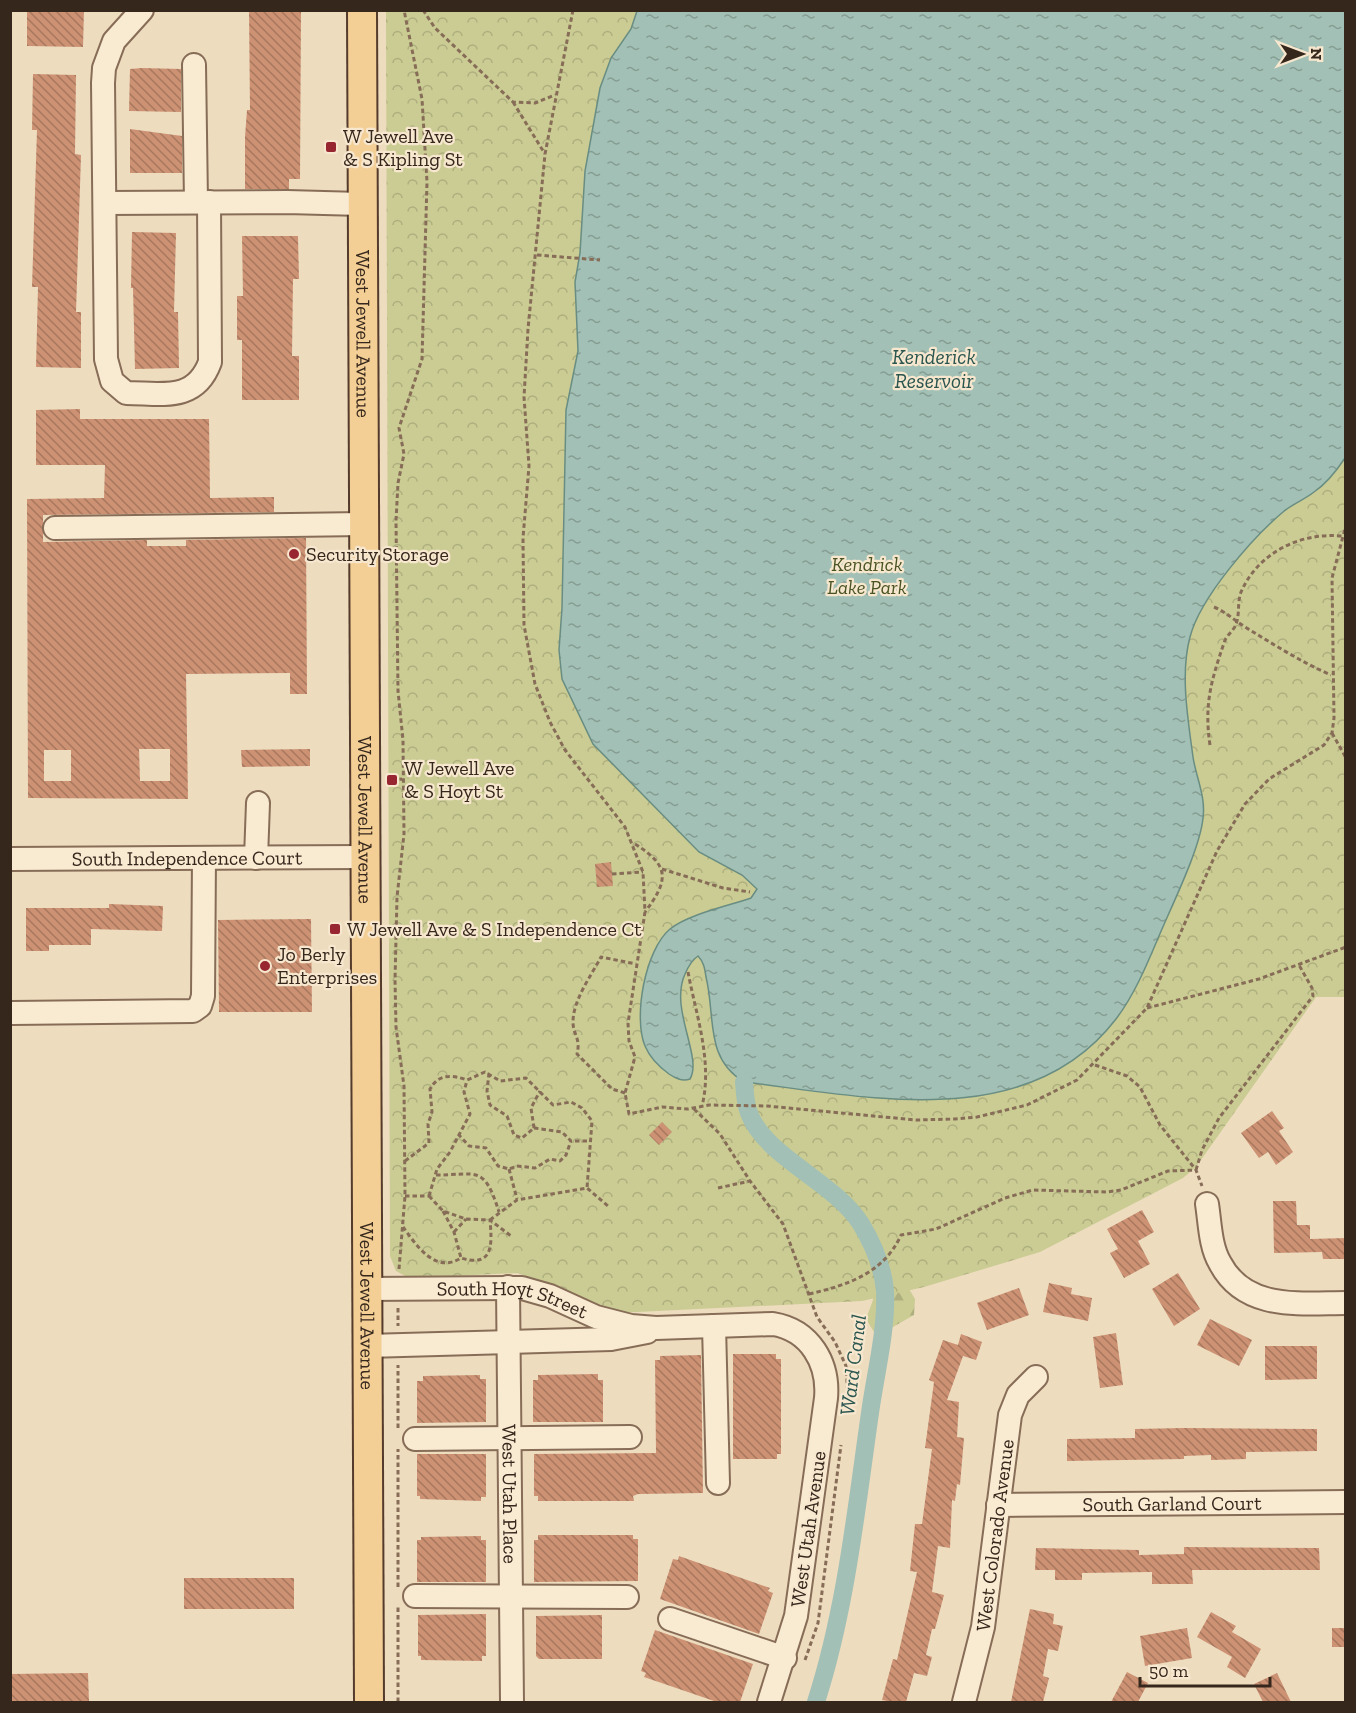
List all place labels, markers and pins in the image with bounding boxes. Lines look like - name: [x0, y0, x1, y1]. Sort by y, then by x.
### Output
- place label: W Jewell Ave & S Kipling St: [343, 124, 463, 171]
- marker: W Jewell Ave & S Kipling St: [324, 140, 338, 154]
- place label: Security Storage: [306, 542, 449, 566]
- marker: Security Storage: [287, 547, 301, 561]
- place label: W Jewell Ave & S Hoyt St: [404, 756, 514, 803]
- marker: W Jewell Ave & S Hoyt St: [385, 773, 399, 787]
- place label: W Jewell Ave & S Independence Ct: [347, 917, 642, 941]
- marker: W Jewell Ave & S Independence Ct: [328, 922, 342, 936]
- place label: Jo Berly Enterprises: [277, 942, 377, 989]
- marker: Jo Berly Enterprises: [258, 959, 272, 973]

